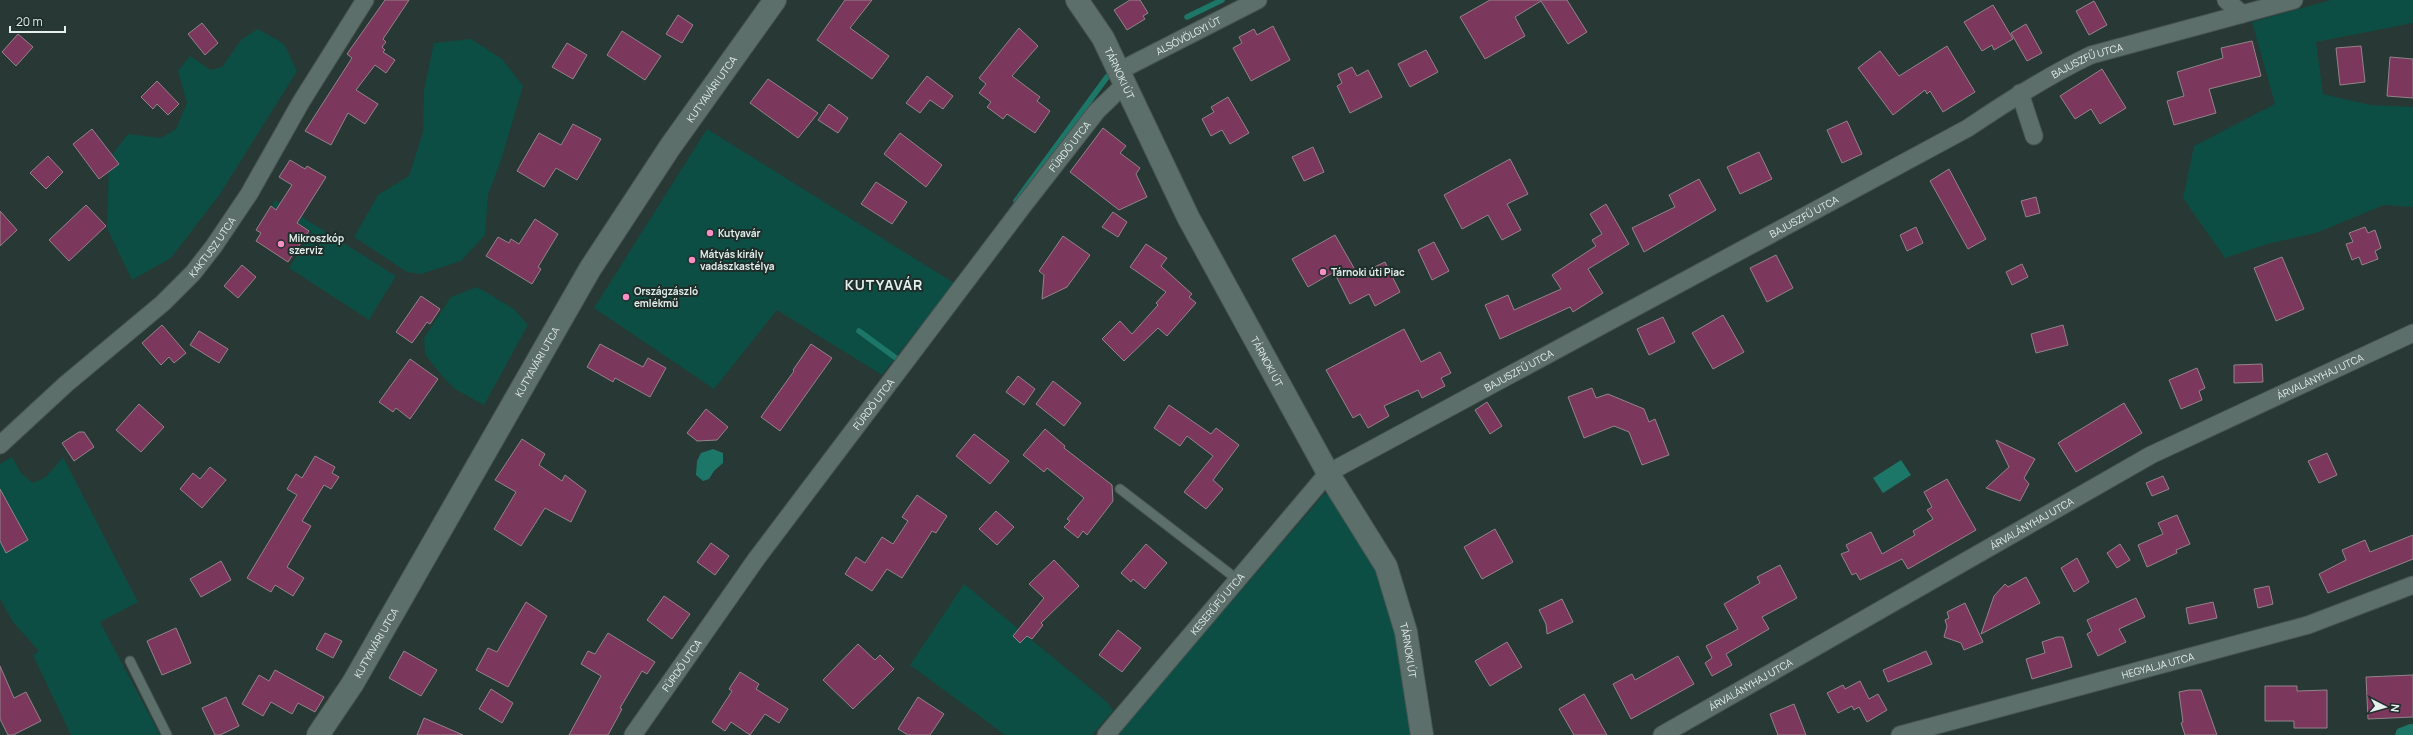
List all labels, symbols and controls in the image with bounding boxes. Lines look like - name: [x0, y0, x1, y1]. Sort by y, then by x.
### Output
- scale bar: [10, 8, 65, 34]
- text: 20 m: [16, 13, 43, 30]
- street label: ALSÓVÖLGYI ÚT: [1153, 13, 1224, 58]
- street label: BAJUSZFŰ UTCA: [2049, 40, 2125, 81]
- street label: TÁRNOKI ÚT: [1101, 45, 1138, 101]
- street label: KUTYAVÁRI UTCA: [683, 52, 740, 125]
- street label: FÜRDŐ UTCA: [1045, 118, 1094, 175]
- street label: BAJUSZFŰ UTCA: [1767, 192, 1841, 241]
- street label: KAKTUSZ UTCA: [186, 213, 239, 280]
- place label: Kutyavár: [718, 226, 761, 240]
- marker: Kutyavár: [705, 228, 715, 238]
- place label: Mikroszkóp szerviz: [289, 231, 344, 257]
- marker: Mikroszkóp szerviz: [276, 239, 286, 249]
- place label: Mátyás király vadászkastélya: [700, 247, 775, 273]
- marker: Mátyás király vadászkastélya: [687, 255, 697, 265]
- place label: Tárnoki úti Piac: [1331, 265, 1405, 279]
- marker: Tárnoki úti Piac: [1318, 267, 1328, 277]
- district label: KUTYAVÁR: [845, 275, 923, 294]
- place label: Országzászló emlékmű: [634, 284, 698, 310]
- marker: Országzászló emlékmű: [621, 292, 631, 302]
- street label: KUTYAVÁRI UTCA: [511, 324, 563, 399]
- street label: TÁRNOKI ÚT: [1248, 334, 1287, 389]
- street label: BAJUSZFŰ UTCA: [1482, 346, 1556, 395]
- street label: ÁRVALÁNYHAJ UTCA: [2274, 350, 2366, 403]
- street label: FÜRDŐ UTCA: [849, 375, 898, 433]
- street label: ÁRVALÁNYHAJ UTCA: [1987, 493, 2077, 553]
- street label: KESERŰFŰ UTCA: [1187, 569, 1248, 638]
- street label: KUTYAVÁRI UTCA: [350, 605, 402, 680]
- street label: TÁRNOKI ÚT: [1397, 621, 1420, 679]
- street label: FÜRDŐ UTCA: [659, 636, 705, 694]
- street label: HEGYALJA UTCA: [2120, 649, 2196, 682]
- street label: ÁRVALÁNYHAJ UTCA: [1706, 654, 1796, 714]
- north arrow: [2365, 687, 2405, 727]
- text: N: [2388, 703, 2403, 713]

